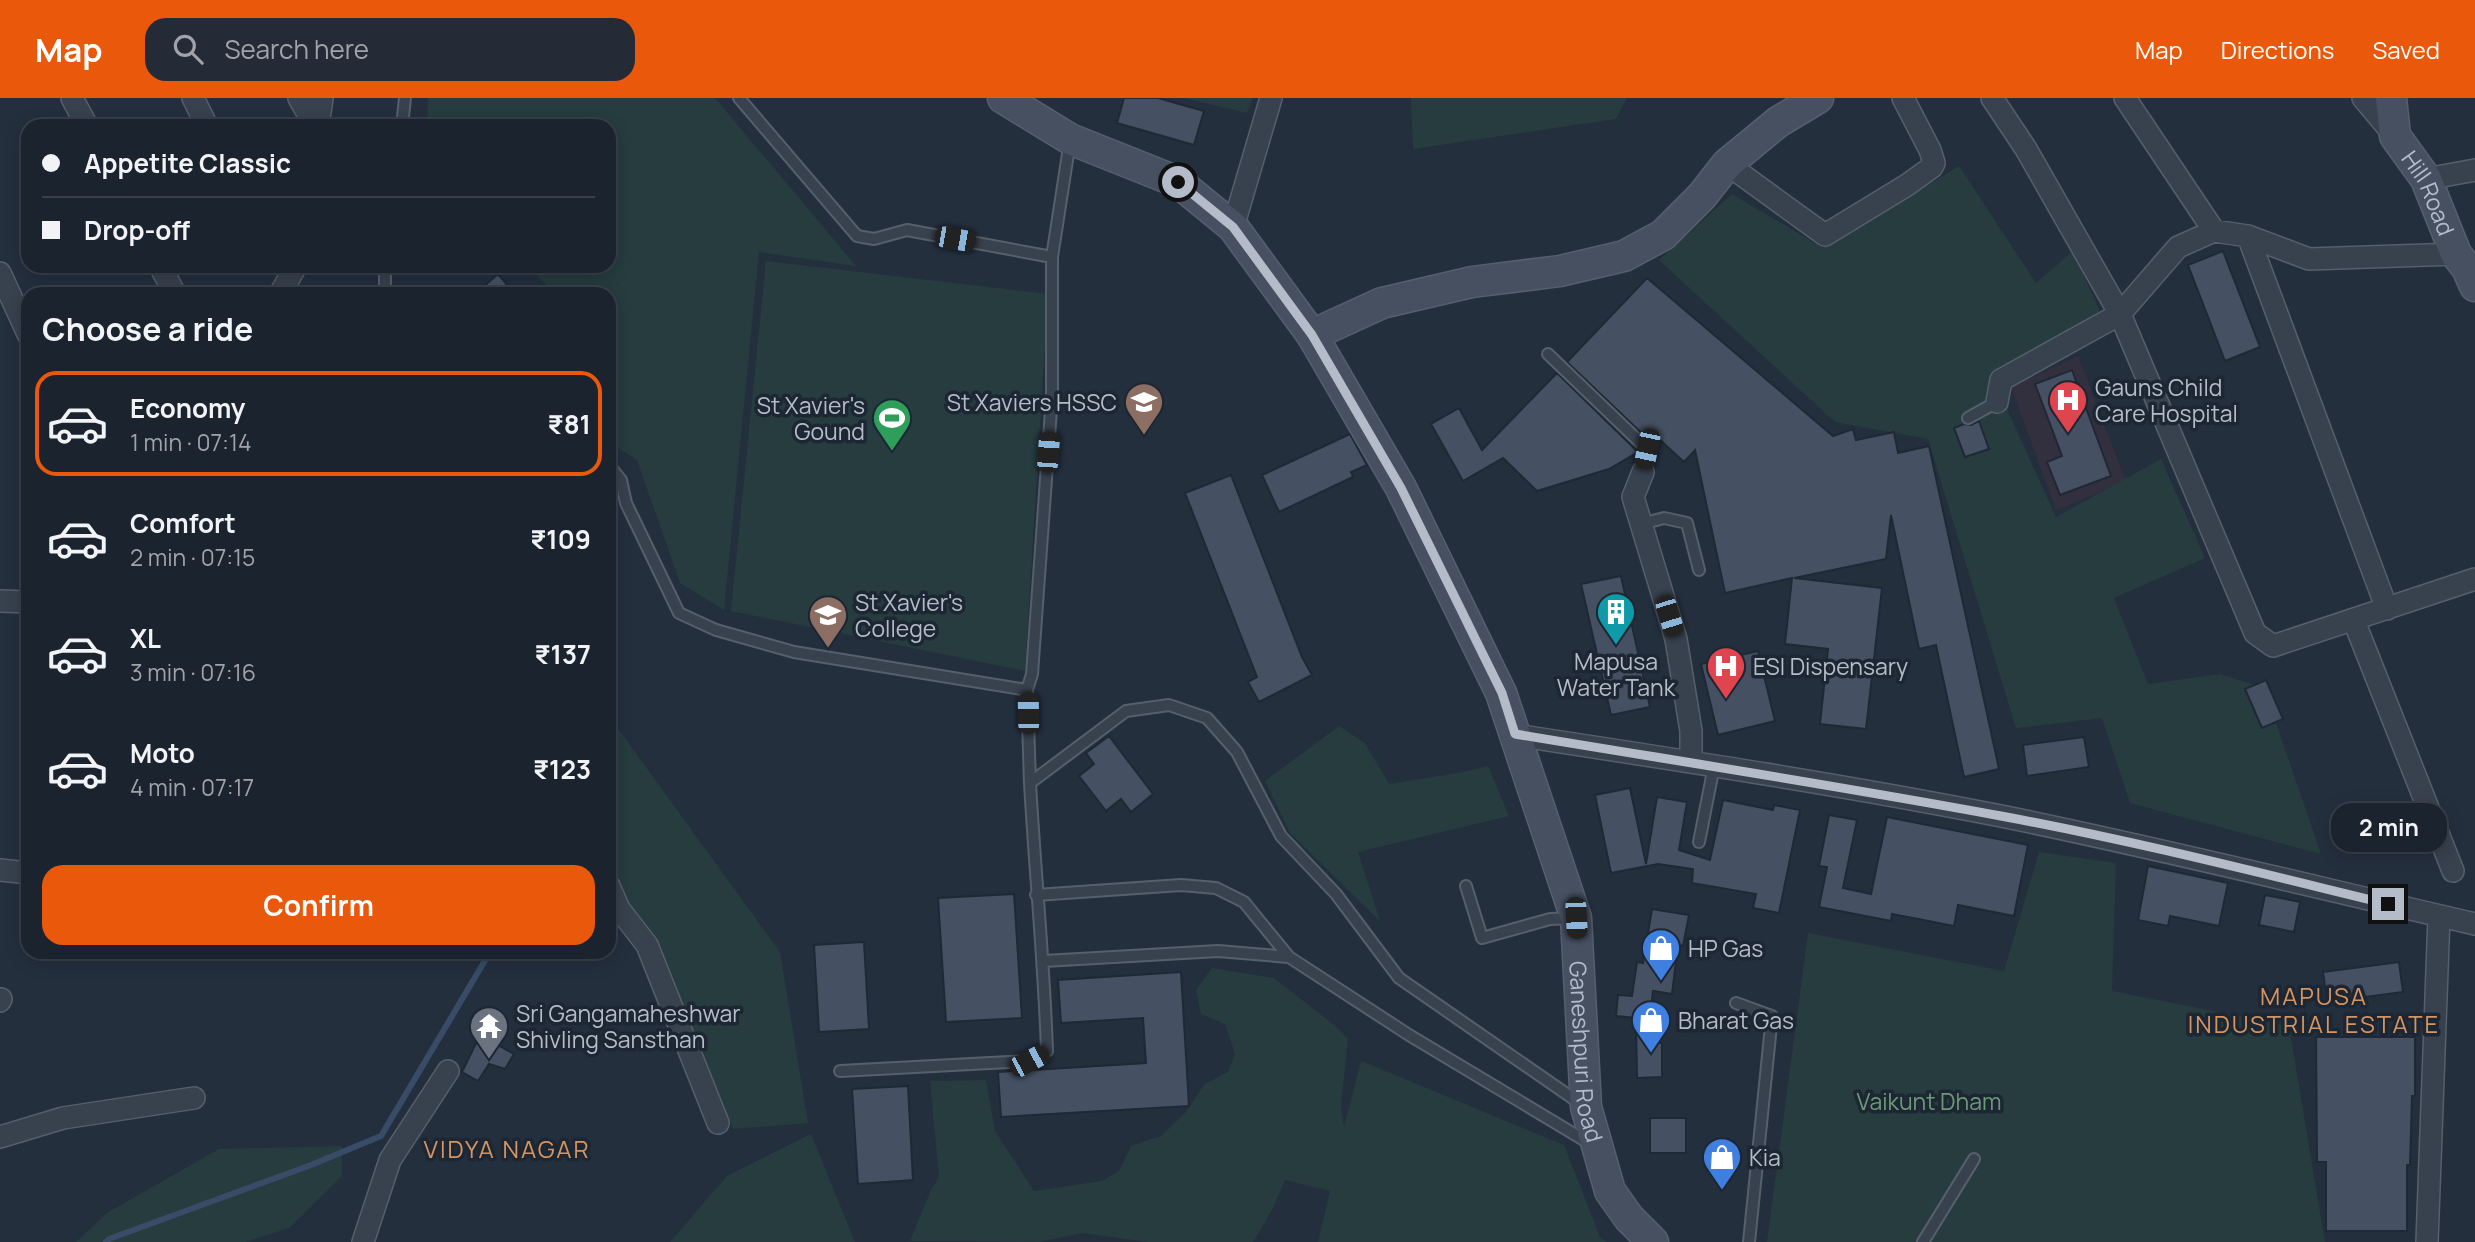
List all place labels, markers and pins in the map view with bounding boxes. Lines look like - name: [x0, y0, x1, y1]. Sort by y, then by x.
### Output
- place label: Gauns Child Care Hospital: [2095, 371, 2238, 429]
- hospital icon: Gauns Child Care Hospital: [2047, 379, 2089, 434]
- school or university icon: St Xaviers HSSC: [1123, 381, 1165, 436]
- place label: St Xaviers HSSC: [947, 386, 1117, 418]
- place label: St Xavier's Gound: [757, 389, 865, 447]
- sports icon: St Xavier's Gound: [871, 397, 913, 452]
- place label: St Xavier's College: [855, 586, 963, 644]
- building icon: Mapusa Water Tank: [1595, 591, 1637, 646]
- school or university icon: St Xavier's College: [807, 594, 849, 649]
- place label: Mapusa Water Tank: [1557, 645, 1676, 703]
- hospital icon: ESI Dispensary: [1705, 645, 1747, 700]
- place label: ESI Dispensary: [1753, 650, 1908, 682]
- shop icon: HP Gas: [1640, 927, 1682, 982]
- place label: HP Gas: [1688, 932, 1763, 964]
- place label: Sri Gangamaheshwar Shivling Sansthan: [516, 997, 741, 1055]
- shop icon: Bharat Gas: [1630, 999, 1672, 1054]
- place label: Bharat Gas: [1678, 1004, 1794, 1036]
- temple icon: Sri Gangamaheshwar Shivling Sansthan: [468, 1005, 510, 1060]
- shop icon: Kia: [1701, 1136, 1743, 1191]
- place label: Kia: [1749, 1141, 1781, 1173]

